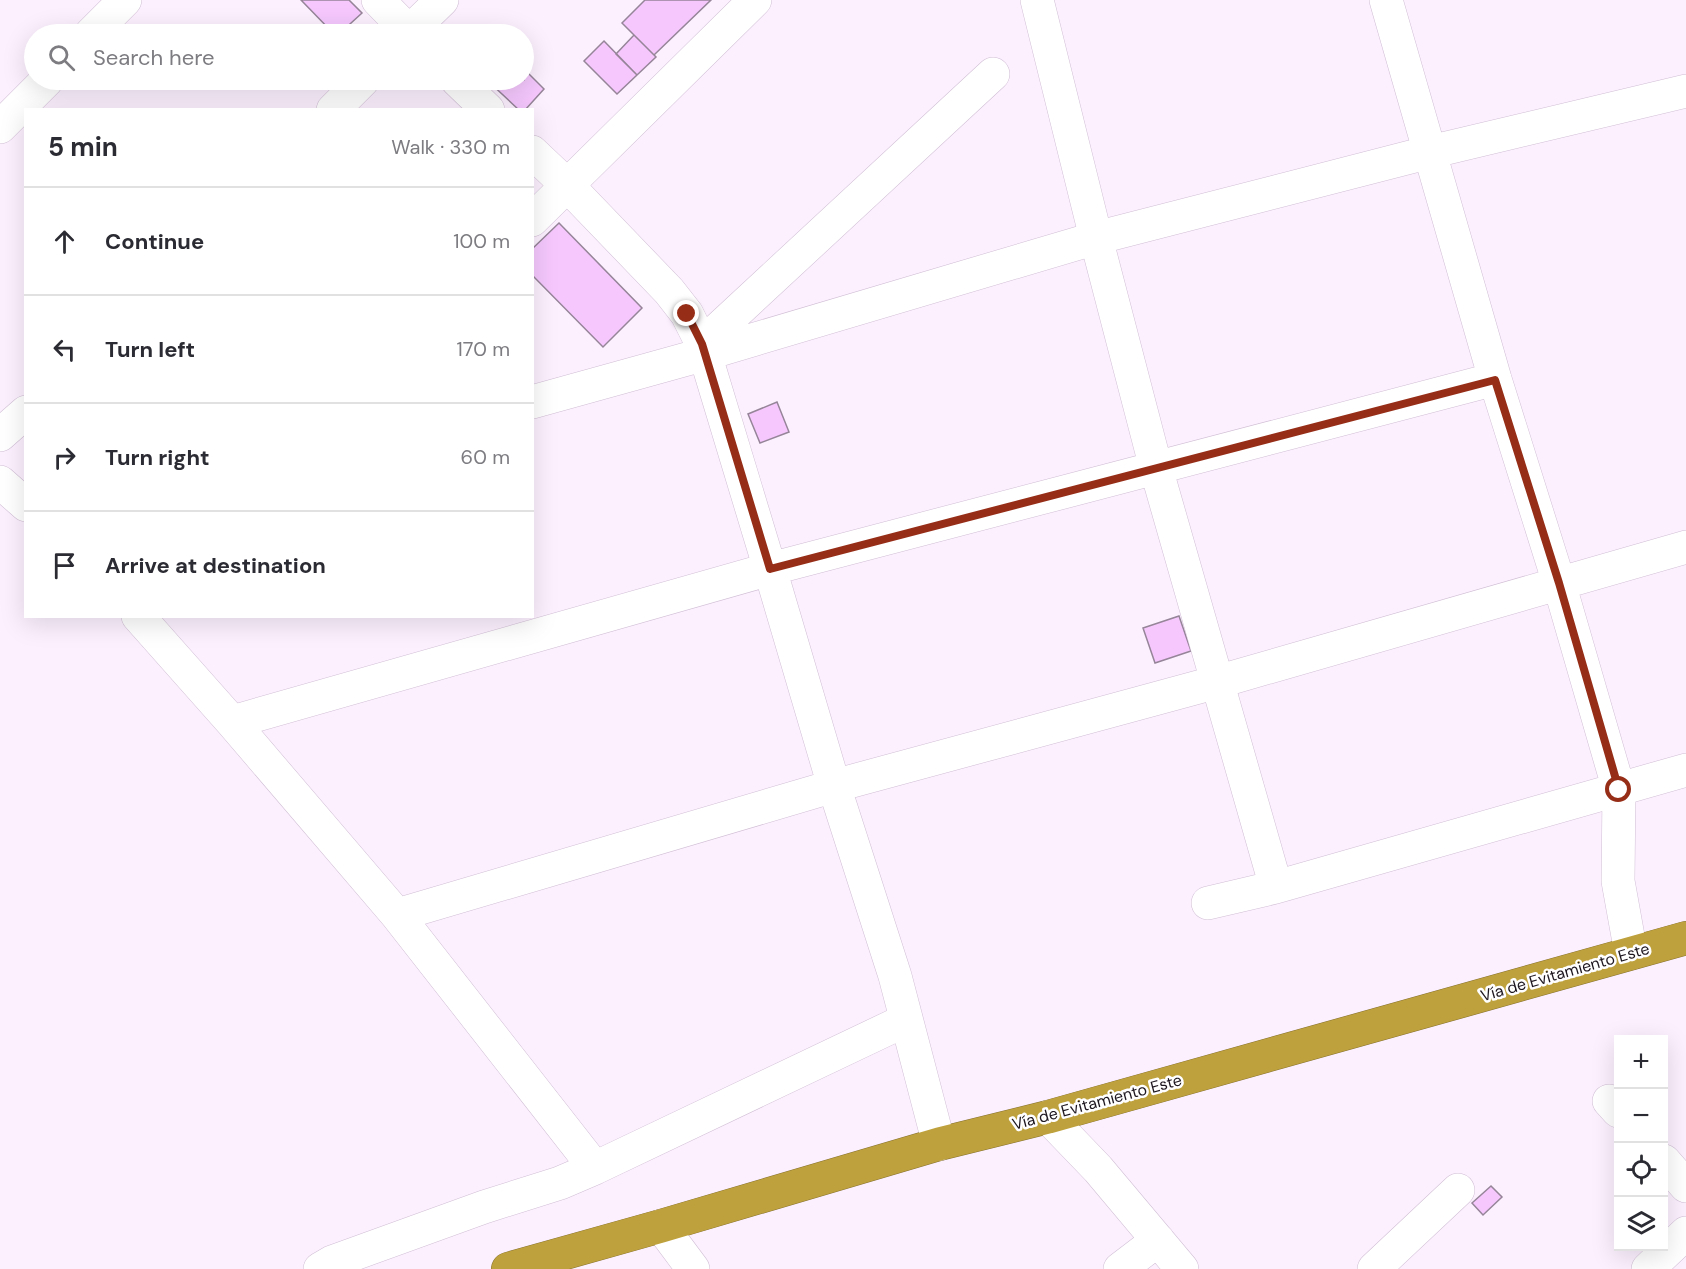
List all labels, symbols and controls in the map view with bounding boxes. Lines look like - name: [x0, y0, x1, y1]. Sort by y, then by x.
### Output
- search box: [24, 24, 534, 90]
- icon: search: [45, 41, 78, 74]
- text: Search here: [93, 43, 214, 72]
- text: 5 min: [48, 130, 118, 164]
- text: Walk · 330 m: [391, 134, 510, 160]
- icon: ahead: [48, 225, 81, 258]
- text: Continue: [105, 227, 204, 256]
- text: 100 m: [453, 228, 510, 254]
- route end: [673, 300, 699, 326]
- icon: left: [48, 333, 81, 366]
- text: Turn left: [105, 335, 195, 364]
- text: 170 m: [457, 336, 510, 362]
- icon: right: [48, 441, 81, 474]
- text: Turn right: [105, 443, 210, 472]
- text: 60 m: [461, 444, 510, 470]
- icon: arrive: [48, 549, 81, 582]
- text: Arrive at destination: [105, 551, 326, 580]
- route start: [1605, 776, 1631, 802]
- street label: Vía de Evitamiento Este: [1478, 938, 1652, 1006]
- map controls: [1614, 1035, 1668, 1251]
- button: +: [1614, 1035, 1668, 1089]
- street label: Vía de Evitamiento Este: [1010, 1069, 1184, 1135]
- button: −: [1614, 1089, 1668, 1143]
- button: locate: [1614, 1143, 1668, 1197]
- button: layers: [1614, 1197, 1668, 1251]

